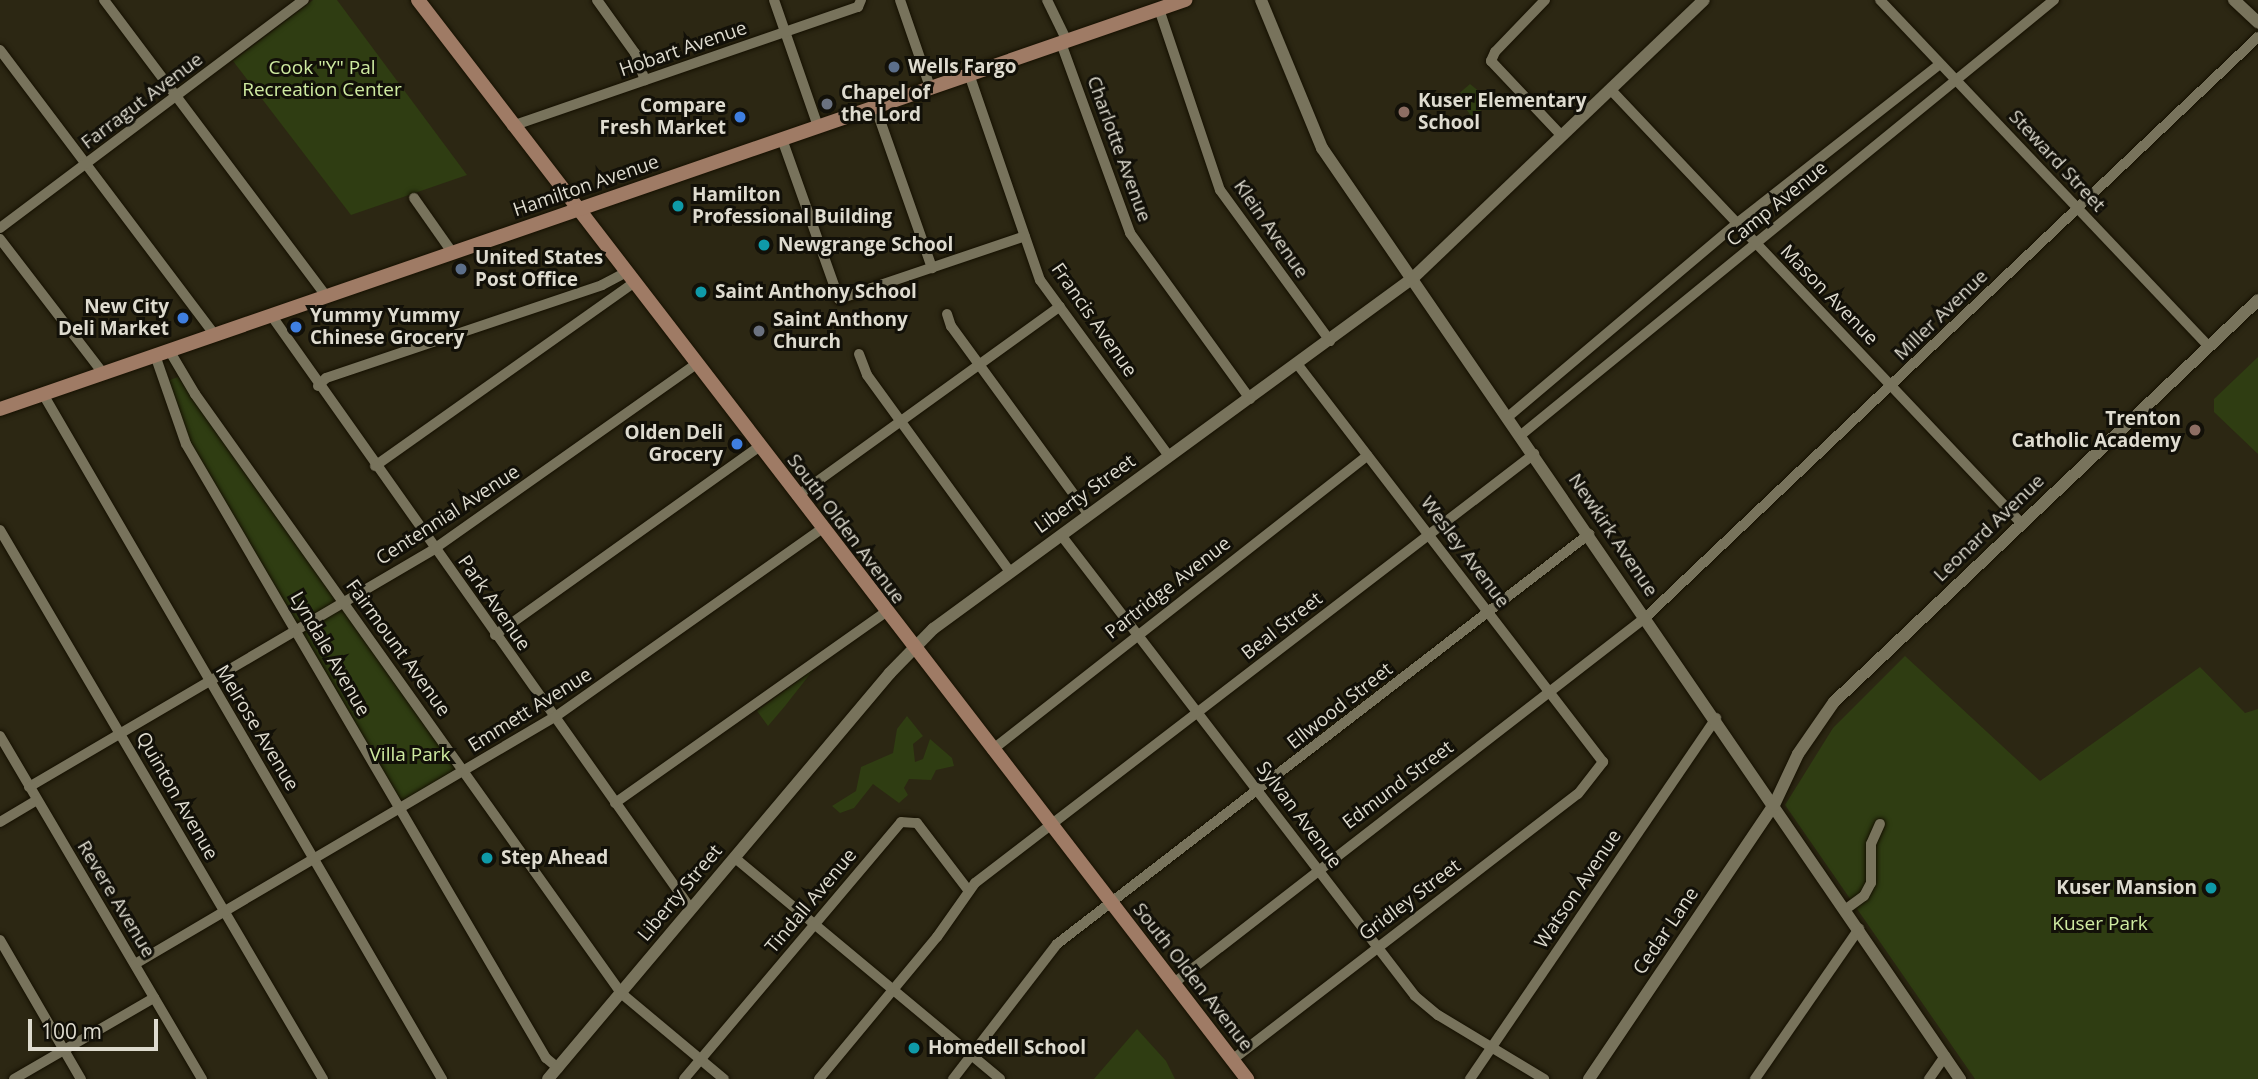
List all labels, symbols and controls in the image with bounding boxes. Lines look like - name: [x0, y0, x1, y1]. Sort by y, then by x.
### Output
- street label: Hobart Avenue: [616, 17, 750, 81]
- street label: Farragut Avenue: [77, 48, 207, 154]
- place label: Wells Fargo: [908, 56, 1017, 78]
- park label: Cook "Y" Pal Recreation Center: [242, 57, 402, 101]
- marker: Wells Fargo: [886, 59, 902, 75]
- street label: Charlotte Avenue: [1082, 73, 1156, 225]
- place label: Chapel of the Lord: [841, 82, 930, 126]
- place label: Kuser Elementary School: [1418, 90, 1587, 134]
- place label: Compare Fresh Market: [600, 95, 726, 139]
- marker: Chapel of the Lord: [819, 96, 835, 112]
- marker: Kuser Elementary School: [1396, 104, 1412, 120]
- street label: Steward Street: [2004, 105, 2110, 217]
- marker: Compare Fresh Market: [732, 109, 748, 125]
- street label: Hamilton Avenue: [510, 150, 662, 222]
- street label: Camp Avenue: [1722, 156, 1832, 252]
- street label: Klein Avenue: [1229, 176, 1313, 282]
- place label: Hamilton Professional Building: [692, 184, 892, 228]
- marker: Hamilton Professional Building: [670, 198, 686, 214]
- place label: Newgrange School: [778, 234, 953, 256]
- marker: Newgrange School: [756, 237, 772, 253]
- street label: Mason Avenue: [1775, 240, 1883, 350]
- place label: United States Post Office: [475, 247, 603, 291]
- street label: Francis Avenue: [1046, 259, 1142, 381]
- marker: United States Post Office: [453, 261, 469, 277]
- street label: Miller Avenue: [1890, 265, 1992, 365]
- place label: Saint Anthony School: [715, 281, 917, 303]
- marker: Saint Anthony School: [693, 284, 709, 300]
- place label: New City Deli Market: [58, 296, 169, 340]
- place label: Yummy Yummy Chinese Grocery: [310, 305, 464, 349]
- place label: Saint Anthony Church: [773, 309, 908, 353]
- marker: New City Deli Market: [175, 310, 191, 326]
- marker: Yummy Yummy Chinese Grocery: [288, 319, 304, 335]
- marker: Saint Anthony Church: [751, 323, 767, 339]
- place label: Trenton Catholic Academy: [2012, 408, 2181, 452]
- place label: Olden Deli Grocery: [625, 422, 723, 466]
- marker: Trenton Catholic Academy: [2187, 422, 2203, 438]
- marker: Olden Deli Grocery: [729, 436, 745, 452]
- street label: South Olden Avenue: [782, 450, 910, 608]
- street label: Liberty Street: [1030, 450, 1140, 538]
- street label: Centennial Avenue: [372, 460, 524, 570]
- street label: Newkirk Avenue: [1563, 469, 1663, 601]
- street label: Leonard Avenue: [1929, 470, 2049, 586]
- street label: Wesley Avenue: [1416, 492, 1514, 612]
- street label: Partridge Avenue: [1101, 532, 1235, 644]
- street label: Park Avenue: [453, 551, 535, 655]
- street label: Fairmount Avenue: [341, 575, 455, 721]
- street label: Beal Street: [1237, 587, 1327, 665]
- street label: Lyndale Avenue: [285, 588, 375, 720]
- street label: Ellwood Street: [1283, 658, 1397, 754]
- street label: Melrose Avenue: [211, 661, 303, 795]
- street label: Emmett Avenue: [464, 663, 596, 757]
- street label: Quinton Avenue: [131, 728, 223, 864]
- street label: Edmund Street: [1338, 736, 1458, 834]
- park label: Villa Park: [370, 744, 450, 766]
- street label: Sylvan Avenue: [1252, 757, 1346, 873]
- street label: Watson Avenue: [1530, 825, 1626, 953]
- street label: Revere Avenue: [72, 837, 160, 961]
- street label: Liberty Street: [633, 840, 727, 946]
- street label: Tindall Avenue: [761, 844, 861, 958]
- place label: Step Ahead: [501, 847, 608, 869]
- marker: Step Ahead: [479, 850, 495, 866]
- street label: Gridley Street: [1355, 854, 1465, 946]
- place label: Kuser Mansion: [2056, 877, 2197, 899]
- marker: Kuser Mansion: [2203, 880, 2219, 896]
- street label: Cedar Lane: [1629, 883, 1703, 979]
- street label: South Olden Avenue: [1128, 898, 1258, 1056]
- park label: Kuser Park: [2052, 913, 2148, 935]
- scale bar: [32, 1006, 161, 1050]
- text: 100 m: [41, 1017, 102, 1045]
- place label: Homedell School: [928, 1037, 1086, 1059]
- marker: Homedell School: [906, 1040, 922, 1056]

